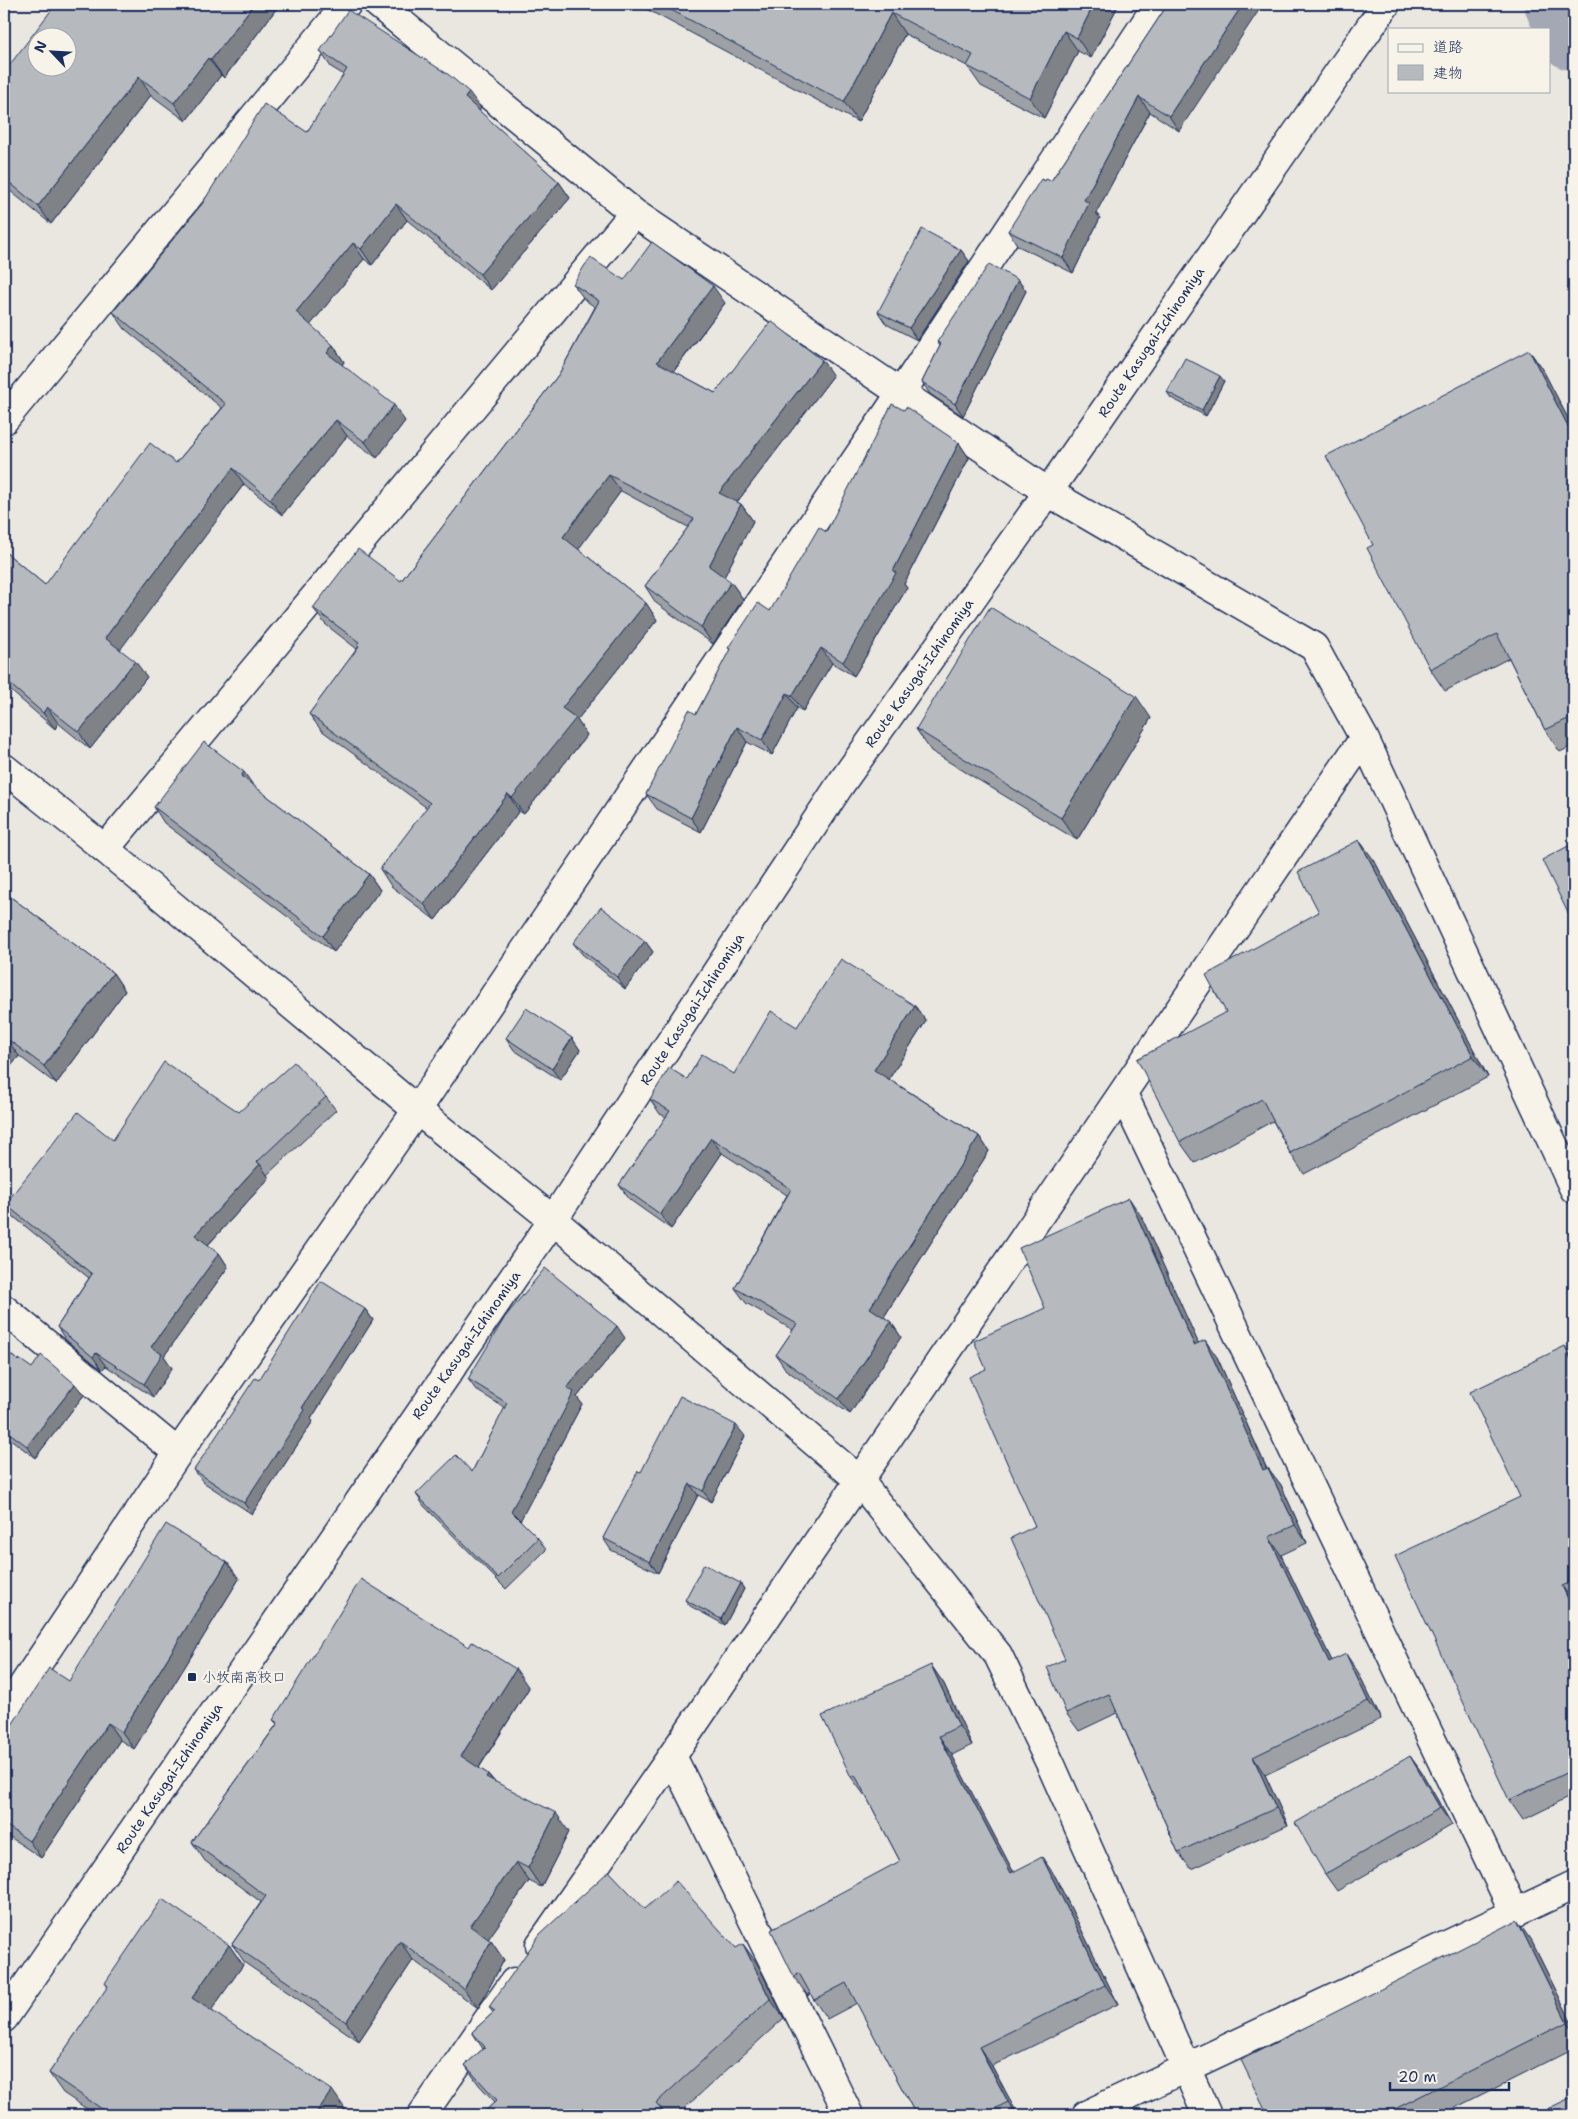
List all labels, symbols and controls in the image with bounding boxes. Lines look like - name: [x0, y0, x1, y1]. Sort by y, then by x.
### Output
- north arrow: [28, 28, 78, 78]
- legend: [1388, 28, 1550, 92]
- text: 道路: [1433, 37, 1463, 57]
- text: N: [30, 38, 51, 55]
- text: 建物: [1433, 63, 1463, 83]
- street label: Route Kasugai-Ichinomiya: [1094, 263, 1208, 421]
- street label: Route Kasugai-Ichinomiya: [861, 595, 977, 751]
- street label: Route Kasugai-Ichinomiya: [636, 929, 748, 1088]
- street label: Route Kasugai-Ichinomiya: [408, 1267, 524, 1423]
- place label: 小牧南高校口: [202, 1668, 286, 1686]
- marker: 小牧南高校口: [186, 1671, 198, 1683]
- street label: Route Kasugai-Ichinomiya: [112, 1699, 226, 1857]
- scale bar: [1390, 2059, 1509, 2091]
- text: 20 m: [1398, 2067, 1437, 2087]

